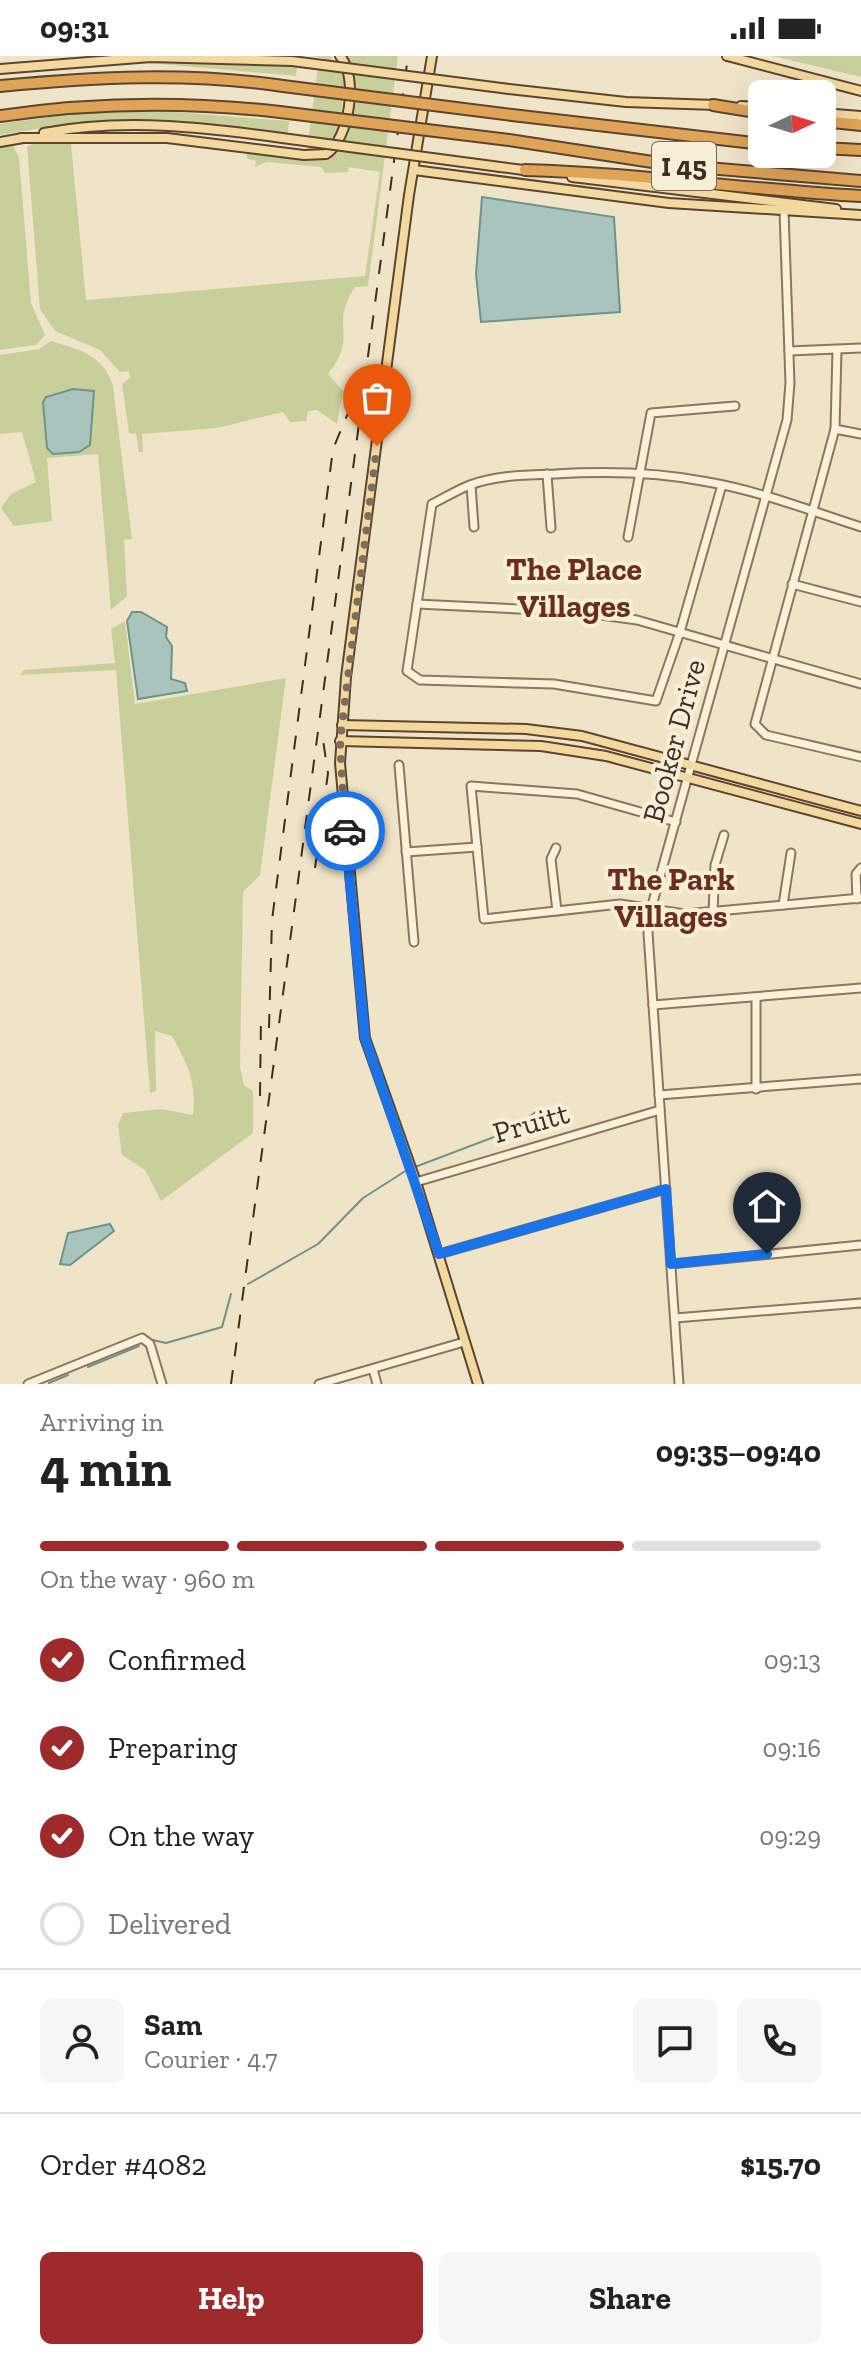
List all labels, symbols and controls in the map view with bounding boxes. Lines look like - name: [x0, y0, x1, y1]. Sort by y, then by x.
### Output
- text: 09:31: [40, 10, 109, 46]
- north arrow: [748, 80, 836, 168]
- map controls: [748, 80, 836, 168]
- road number: I 45: [652, 142, 716, 190]
- pin: [343, 364, 411, 446]
- icon: bag: [355, 376, 399, 420]
- district label: The Place Villages: [506, 550, 642, 625]
- street label: Booker Drive: [635, 655, 713, 827]
- courier: [305, 791, 385, 871]
- icon: car: [323, 809, 367, 853]
- district label: The Park Villages: [607, 860, 735, 935]
- street label: Pruitt: [489, 1095, 573, 1151]
- pin: [733, 1172, 801, 1254]
- icon: home: [745, 1184, 789, 1228]
- text: Arriving in: [40, 1406, 163, 1438]
- text: 09:35–09:40: [656, 1434, 821, 1470]
- text: 4 min: [40, 1437, 171, 1499]
- text: On the way · 960 m: [40, 1563, 255, 1595]
- icon: check: [40, 1638, 84, 1682]
- text: Confirmed: [108, 1642, 246, 1678]
- text: 09:13: [764, 1644, 821, 1676]
- icon: check: [40, 1726, 84, 1770]
- text: Preparing: [108, 1730, 238, 1766]
- text: 09:16: [763, 1732, 821, 1764]
- icon: check: [40, 1814, 84, 1858]
- text: On the way: [108, 1818, 254, 1854]
- text: 09:29: [759, 1820, 821, 1852]
- text: Delivered: [108, 1906, 231, 1942]
- button: person: [40, 1999, 124, 2083]
- button: chat: [633, 1999, 717, 2083]
- button: phone: [737, 1999, 821, 2083]
- text: Sam: [144, 2007, 202, 2043]
- text: Courier · 4.7: [144, 2043, 278, 2075]
- text: Order #4082: [40, 2147, 207, 2183]
- text: $15.70: [740, 2147, 821, 2183]
- button: Help: [40, 2252, 423, 2344]
- button: Share: [439, 2252, 821, 2344]

